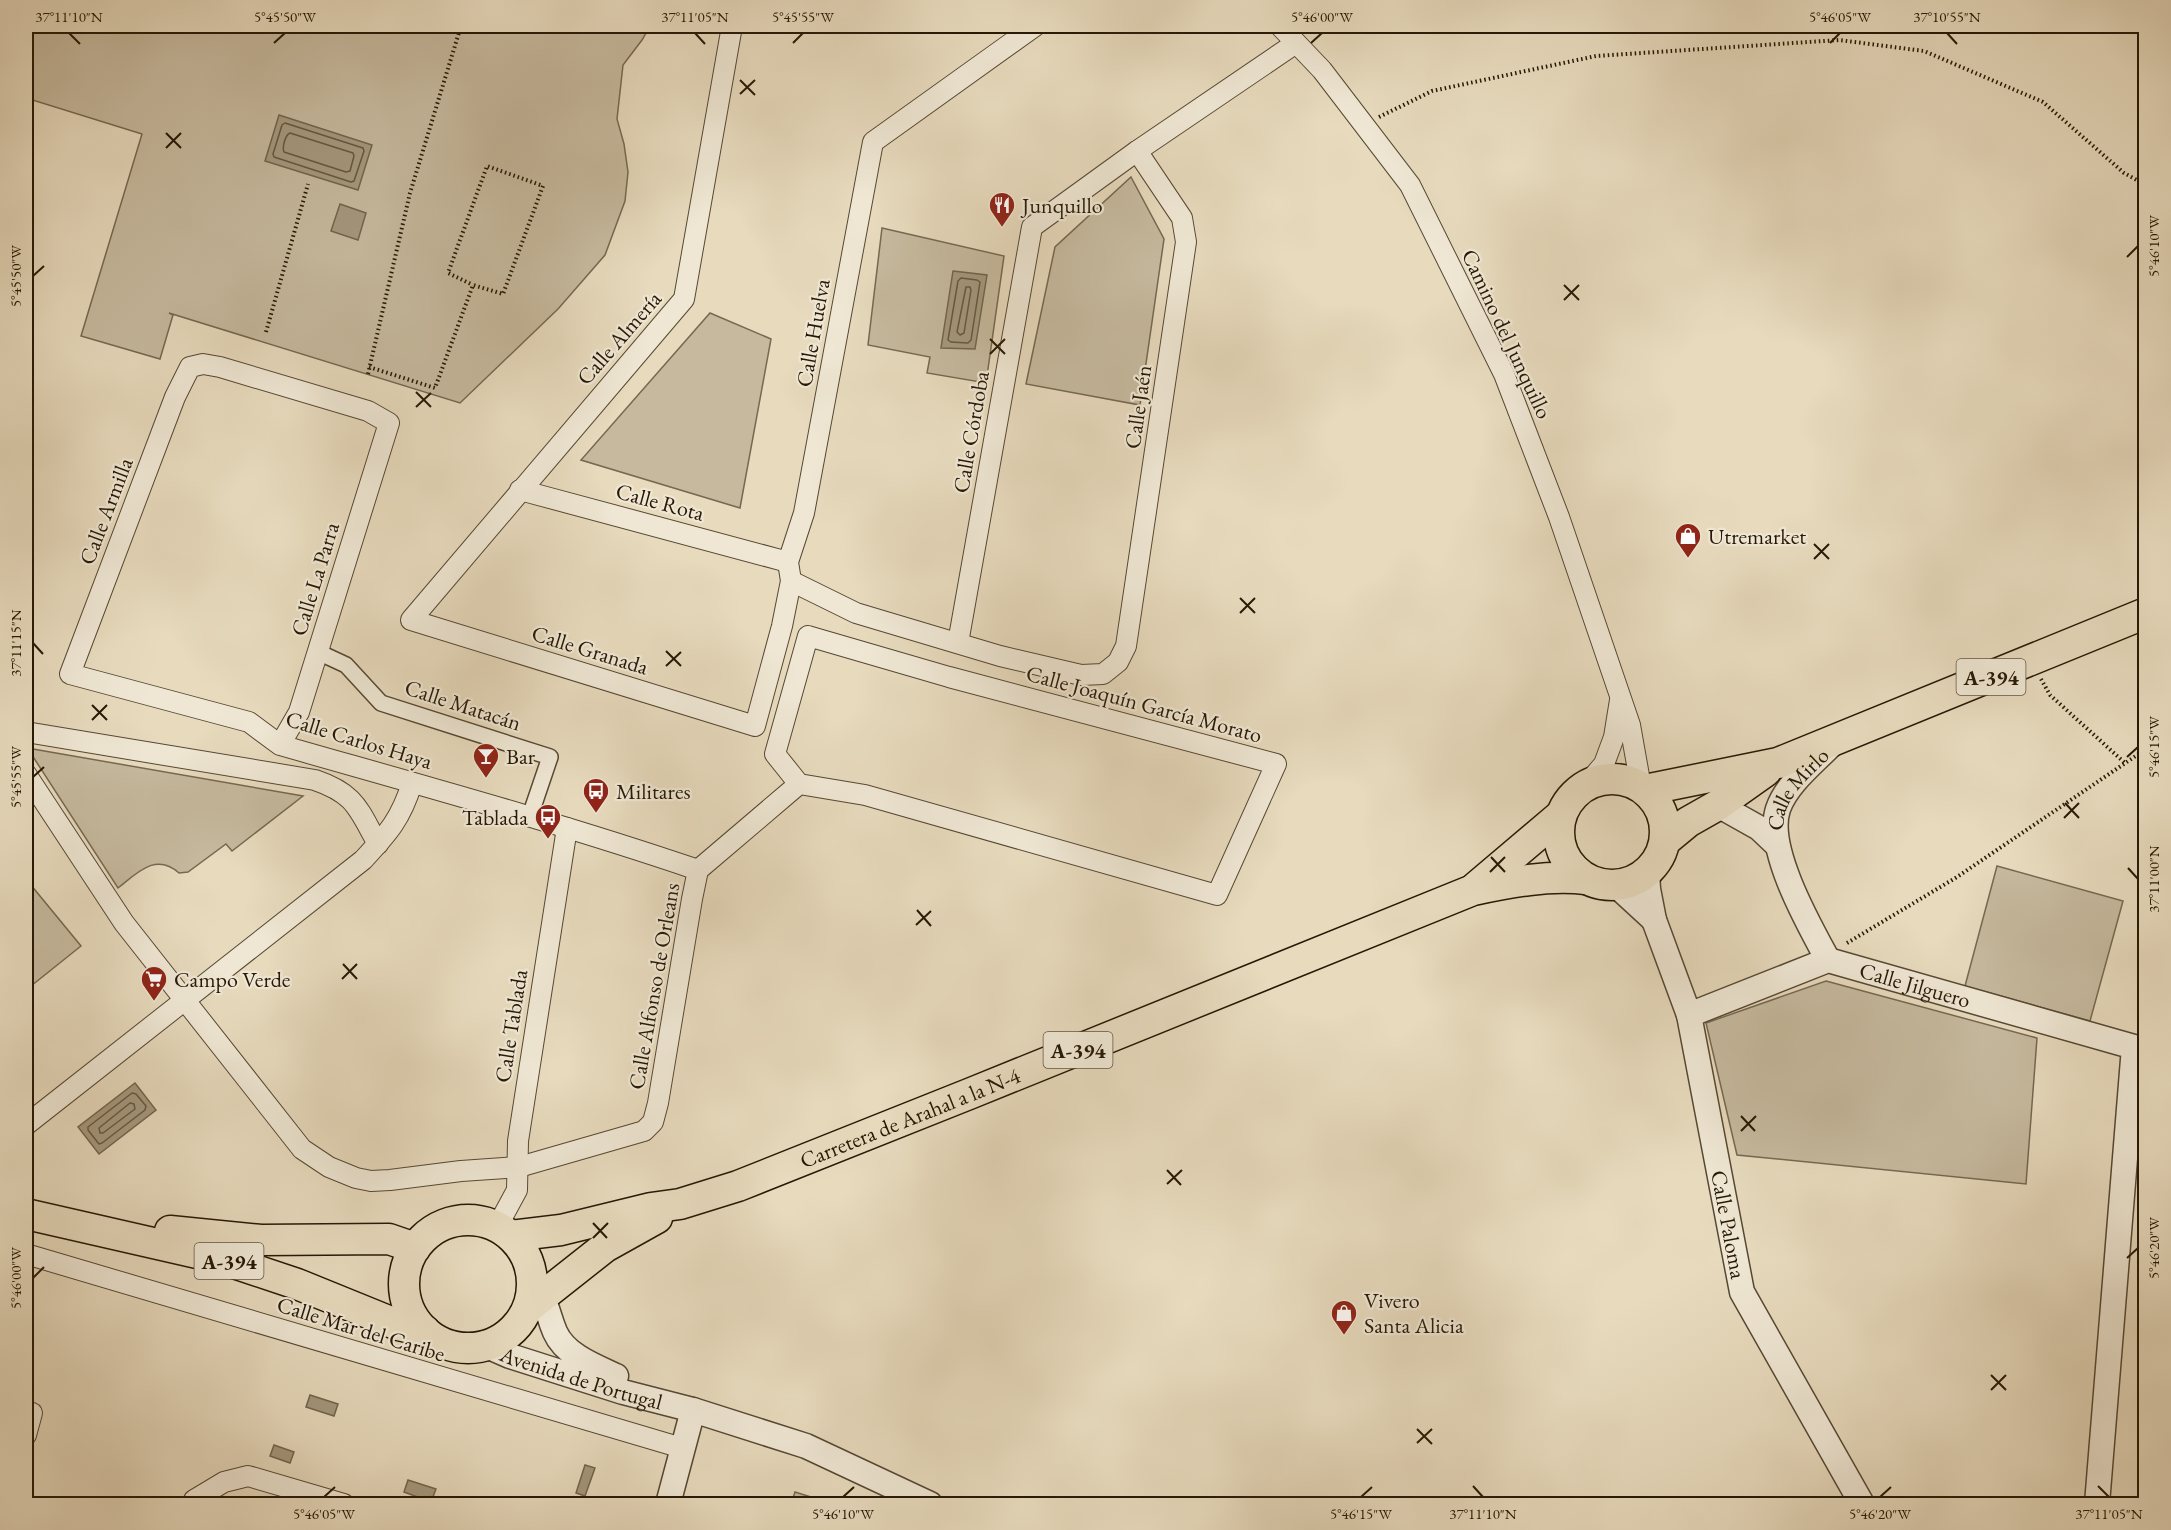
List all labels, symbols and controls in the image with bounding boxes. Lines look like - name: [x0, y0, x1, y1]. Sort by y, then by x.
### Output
- text: 37°11'10"N: [35, 7, 103, 26]
- text: 5°45'50"W: [254, 7, 316, 26]
- text: 37°11'05"N: [661, 7, 729, 26]
- text: 5°45'55"W: [772, 7, 834, 26]
- text: 5°46'00"W: [1291, 7, 1353, 26]
- text: 5°46'05"W: [1809, 7, 1871, 26]
- text: 37°10'55"N: [1913, 7, 1981, 26]
- restaurant icon: Junquillo: [987, 190, 1017, 228]
- place label: Junquillo: [1020, 191, 1103, 220]
- text: 5°46'10"W: [2144, 215, 2163, 277]
- text: 5°45'50"W: [6, 245, 25, 307]
- street label: Camino del Junquillo: [1455, 245, 1559, 424]
- street label: Calle Huelva: [789, 276, 837, 389]
- street label: Calle Almería: [570, 285, 668, 391]
- street label: Calle Jaén: [1118, 363, 1158, 451]
- street label: Calle Córdoba: [946, 368, 996, 495]
- street label: Calle Armilla: [72, 453, 140, 569]
- street label: Calle Rota: [613, 476, 708, 528]
- street label: Calle La Parra: [284, 518, 346, 639]
- shop icon: Utremarket: [1673, 521, 1703, 559]
- place label: Utremarket: [1708, 522, 1806, 551]
- text: 37°11'15"N: [6, 609, 25, 677]
- street label: Calle Granada: [528, 619, 652, 682]
- street label: Calle Joaquín García Morato: [1023, 659, 1265, 749]
- road number: A-394: [1956, 659, 2026, 695]
- street label: Calle Matacán: [401, 673, 525, 738]
- street label: Calle Carlos Haya: [282, 704, 436, 776]
- text: 5°46'15"W: [2144, 716, 2163, 778]
- bar icon: Bar: [471, 741, 501, 779]
- street label: Calle Mirlo: [1761, 741, 1835, 831]
- place label: Bar: [506, 742, 536, 771]
- text: 5°45'55"W: [6, 746, 25, 808]
- bus stop icon: Militares: [581, 776, 611, 814]
- place label: Militares: [616, 777, 691, 806]
- bus stop icon: Tablada: [533, 802, 563, 840]
- place label: Tablada: [462, 803, 528, 832]
- text: 37°11'00"N: [2144, 845, 2163, 913]
- street label: Calle Alfonso de Orleans: [622, 880, 686, 1092]
- street label: Calle Jilguero: [1856, 955, 1974, 1014]
- supermarket icon: Campo Verde: [139, 964, 169, 1002]
- place label: Campo Verde: [174, 965, 291, 994]
- street label: Calle Tablada: [488, 967, 534, 1085]
- road number: A-394: [1044, 1032, 1112, 1068]
- street label: Carretera de Arahal a la N-4: [795, 1060, 1025, 1174]
- street label: Calle Paloma: [1704, 1168, 1754, 1281]
- text: 5°46'20"W: [2144, 1217, 2163, 1279]
- road number: A-394: [194, 1243, 264, 1279]
- text: 5°46'00"W: [6, 1247, 25, 1309]
- place label: Vivero Santa Alicia: [1364, 1286, 1464, 1340]
- street label: Calle Mar del Caribe: [273, 1290, 449, 1368]
- shop icon: Vivero Santa Alicia: [1329, 1298, 1359, 1336]
- street label: Avenida de Portugal: [495, 1339, 666, 1416]
- text: 5°46'05"W: [293, 1504, 355, 1523]
- text: 5°46'10"W: [812, 1504, 874, 1523]
- text: 5°46'15"W: [1330, 1504, 1392, 1523]
- text: 37°11'10"N: [1449, 1504, 1517, 1523]
- text: 5°46'20"W: [1849, 1504, 1911, 1523]
- text: 37°11'05"N: [2075, 1504, 2143, 1523]

